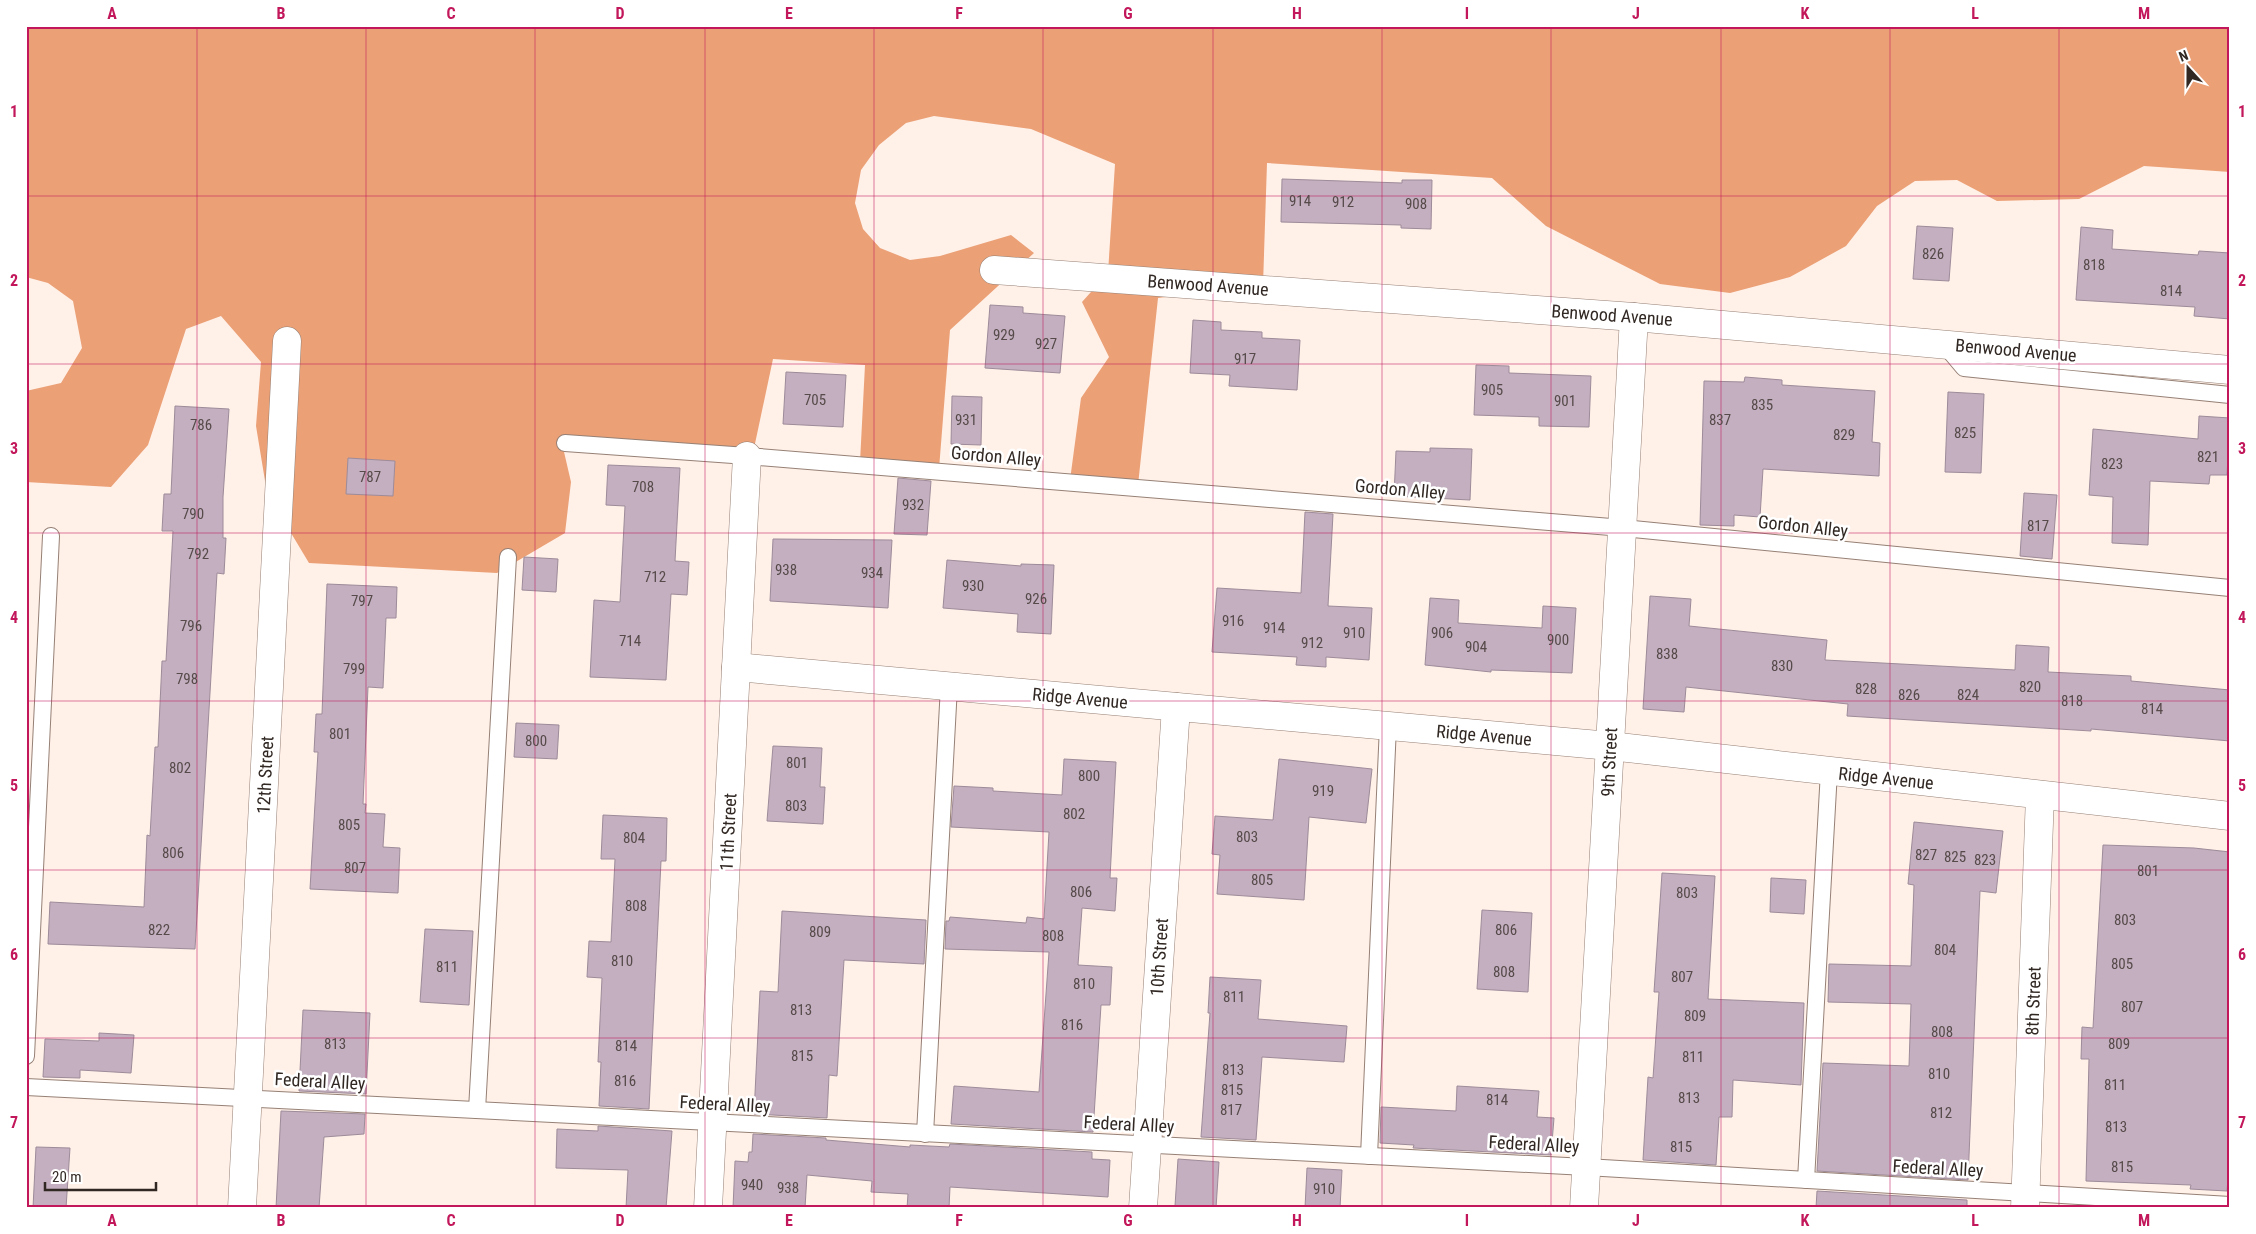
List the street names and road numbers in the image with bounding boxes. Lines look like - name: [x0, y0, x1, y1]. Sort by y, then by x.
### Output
- street label: Benwood Avenue: [1147, 270, 1269, 300]
- street label: Benwood Avenue: [1551, 300, 1673, 330]
- street label: Benwood Avenue: [1954, 334, 2078, 366]
- street label: Gordon Alley: [950, 442, 1042, 470]
- street label: Gordon Alley: [1354, 475, 1446, 503]
- street label: Gordon Alley: [1757, 511, 1849, 541]
- street label: Ridge Avenue: [1031, 683, 1129, 713]
- street label: Ridge Avenue: [1435, 720, 1533, 750]
- street label: 9th Street: [1597, 727, 1621, 797]
- street label: 12th Street: [252, 735, 278, 815]
- street label: Ridge Avenue: [1837, 763, 1935, 793]
- street label: 11th Street: [715, 792, 741, 872]
- street label: 10th Street: [1146, 917, 1172, 997]
- street label: 8th Street: [2021, 966, 2045, 1036]
- street label: Federal Alley: [274, 1068, 366, 1094]
- street label: Federal Alley: [679, 1091, 771, 1117]
- street label: Federal Alley: [1083, 1111, 1175, 1137]
- street label: Federal Alley: [1488, 1131, 1580, 1157]
- street label: Federal Alley: [1892, 1155, 1984, 1181]

